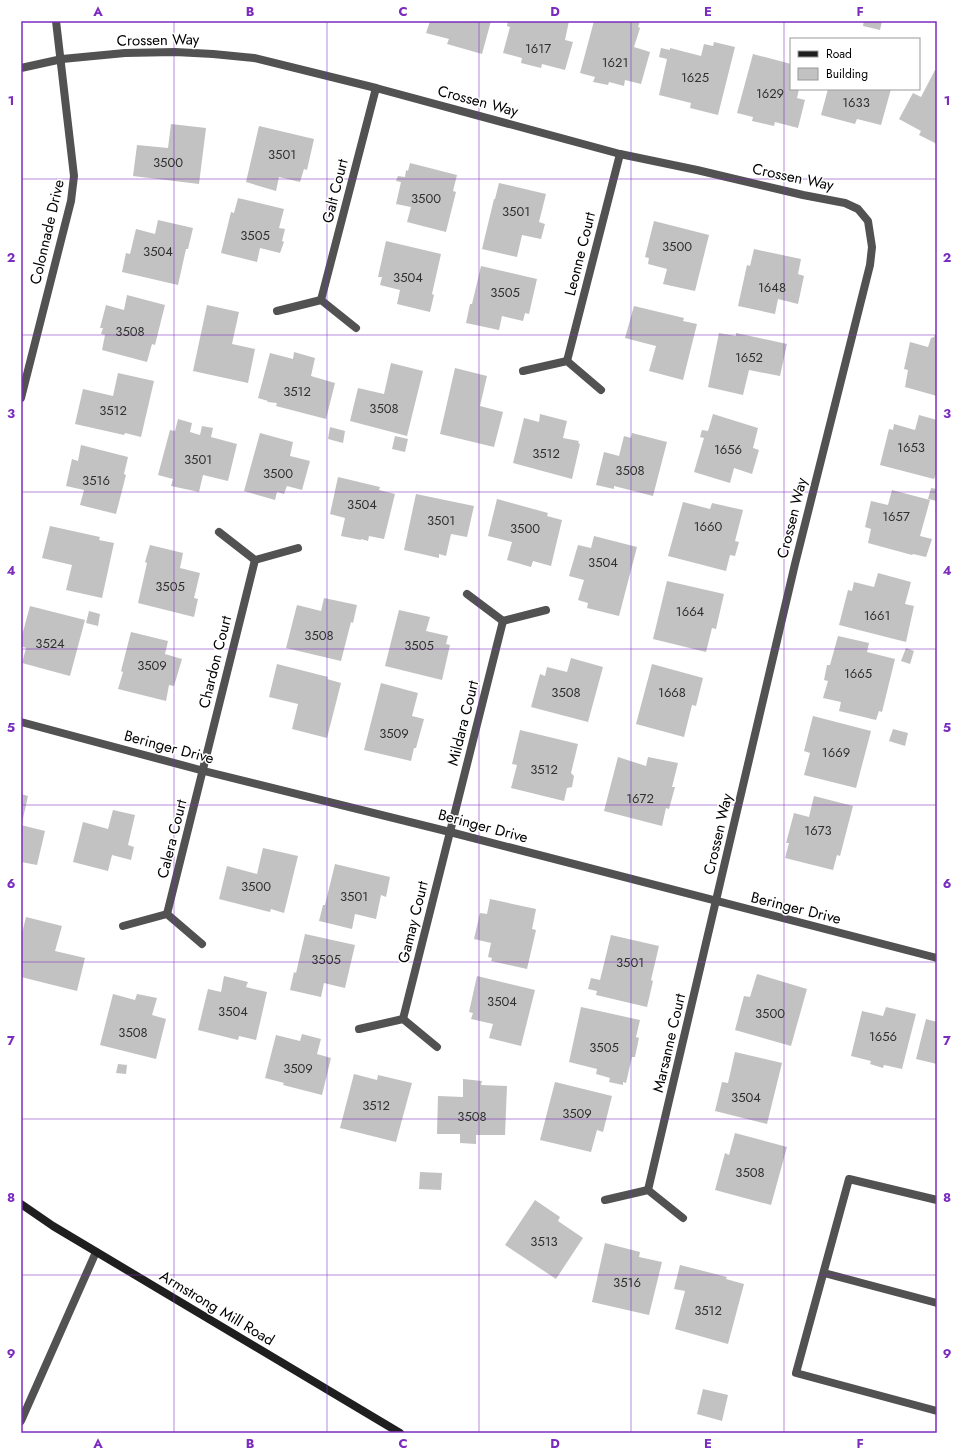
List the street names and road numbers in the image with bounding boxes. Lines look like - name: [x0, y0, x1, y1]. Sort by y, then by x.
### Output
- street label: Crossen Way: [116, 28, 200, 52]
- street label: Crossen Way: [435, 80, 521, 122]
- street label: Galt Court: [316, 156, 354, 225]
- street label: Crossen Way: [750, 158, 836, 196]
- street label: Colonnade Drive: [24, 177, 70, 287]
- street label: Leonne Court: [559, 209, 601, 298]
- street label: Crossen Way: [771, 475, 813, 561]
- street label: Chardon Court: [193, 613, 237, 711]
- street label: Mildara Court: [442, 678, 484, 768]
- street label: Beringer Drive: [122, 724, 217, 770]
- street label: Crossen Way: [698, 791, 738, 877]
- street label: Calera Court: [152, 797, 193, 881]
- street label: Beringer Drive: [436, 803, 531, 849]
- street label: Gamay Court: [392, 878, 434, 965]
- street label: Beringer Drive: [749, 886, 844, 930]
- street label: Marsanne Court: [647, 991, 691, 1095]
- street label: Armstrong Mill Road: [156, 1265, 278, 1351]

